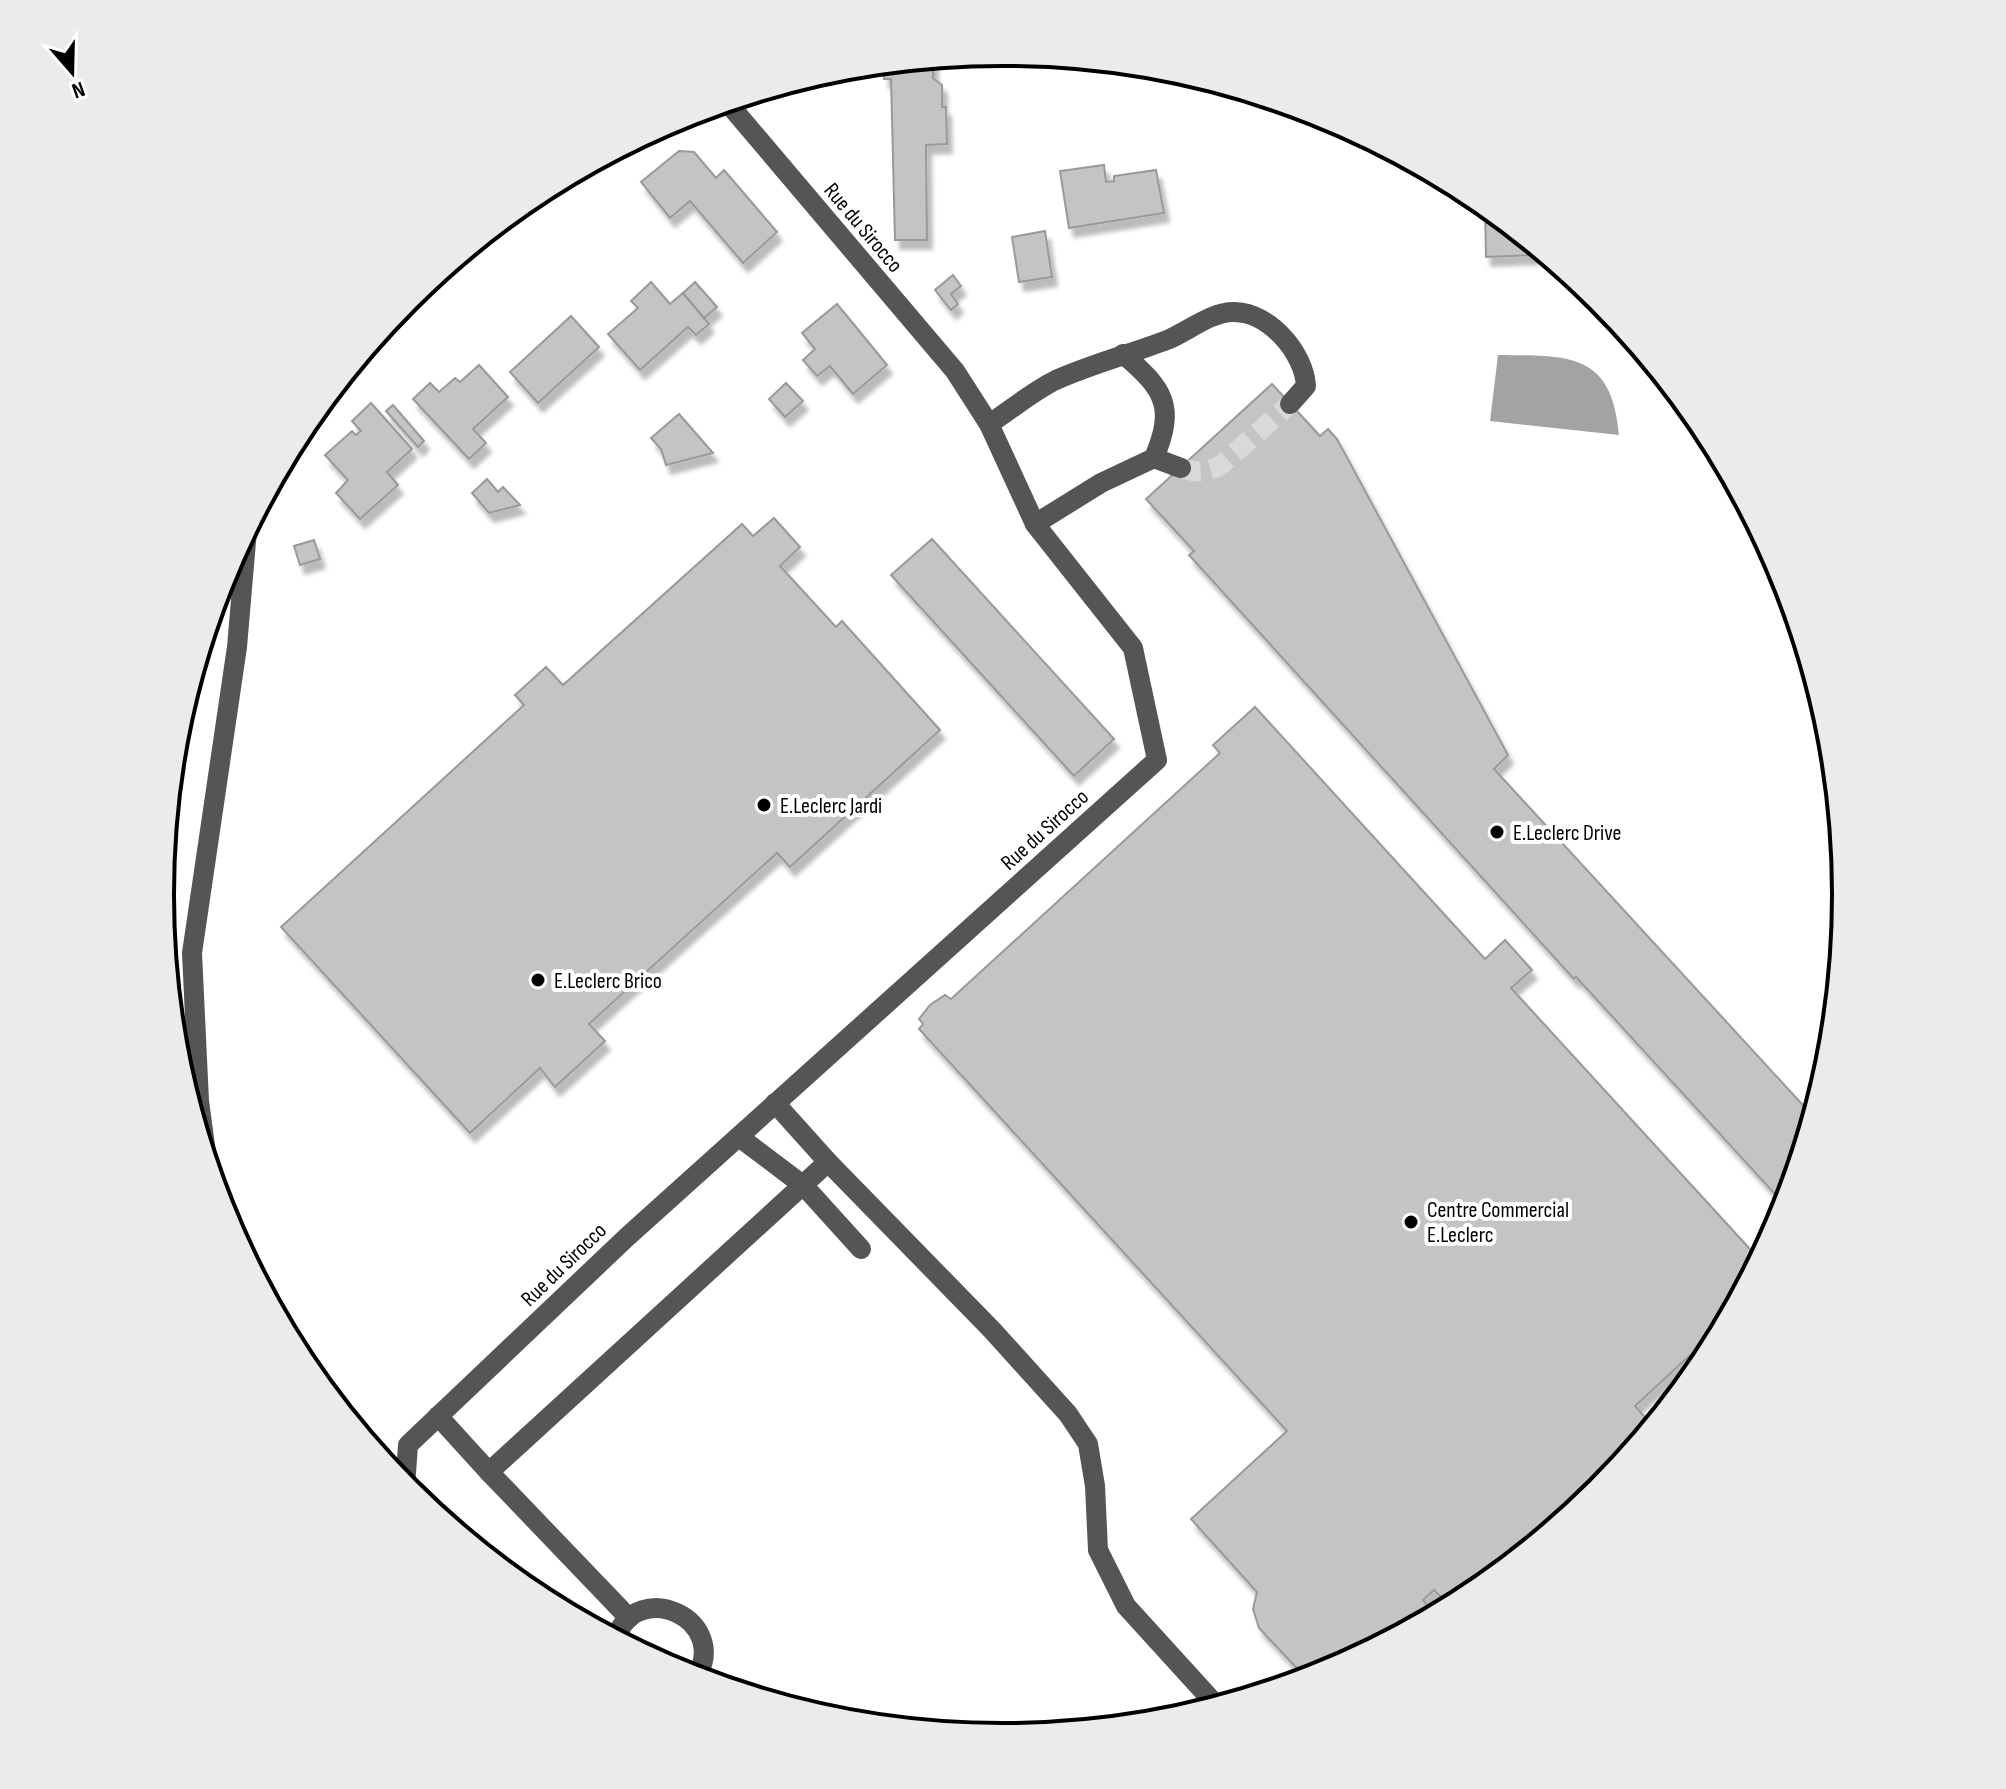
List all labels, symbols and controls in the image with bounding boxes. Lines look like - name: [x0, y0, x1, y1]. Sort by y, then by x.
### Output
- north arrow: [32, 32, 112, 112]
- text: N: [68, 75, 88, 104]
- street label: Rue du Sirocco: [818, 178, 908, 278]
- street label: Rue du Sirocco: [996, 784, 1094, 877]
- place label: E.Leclerc Jardi: [780, 793, 882, 820]
- marker: E.Leclerc Jardi: [755, 796, 773, 814]
- place label: E.Leclerc Drive: [1513, 820, 1621, 847]
- marker: E.Leclerc Drive: [1488, 823, 1506, 841]
- place label: E.Leclerc Brico: [554, 968, 662, 995]
- marker: E.Leclerc Brico: [529, 971, 547, 989]
- place label: Centre Commercial E.Leclerc: [1427, 1197, 1569, 1249]
- marker: Centre Commercial E.Leclerc: [1402, 1213, 1420, 1231]
- street label: Rue du Sirocco: [516, 1218, 613, 1313]

